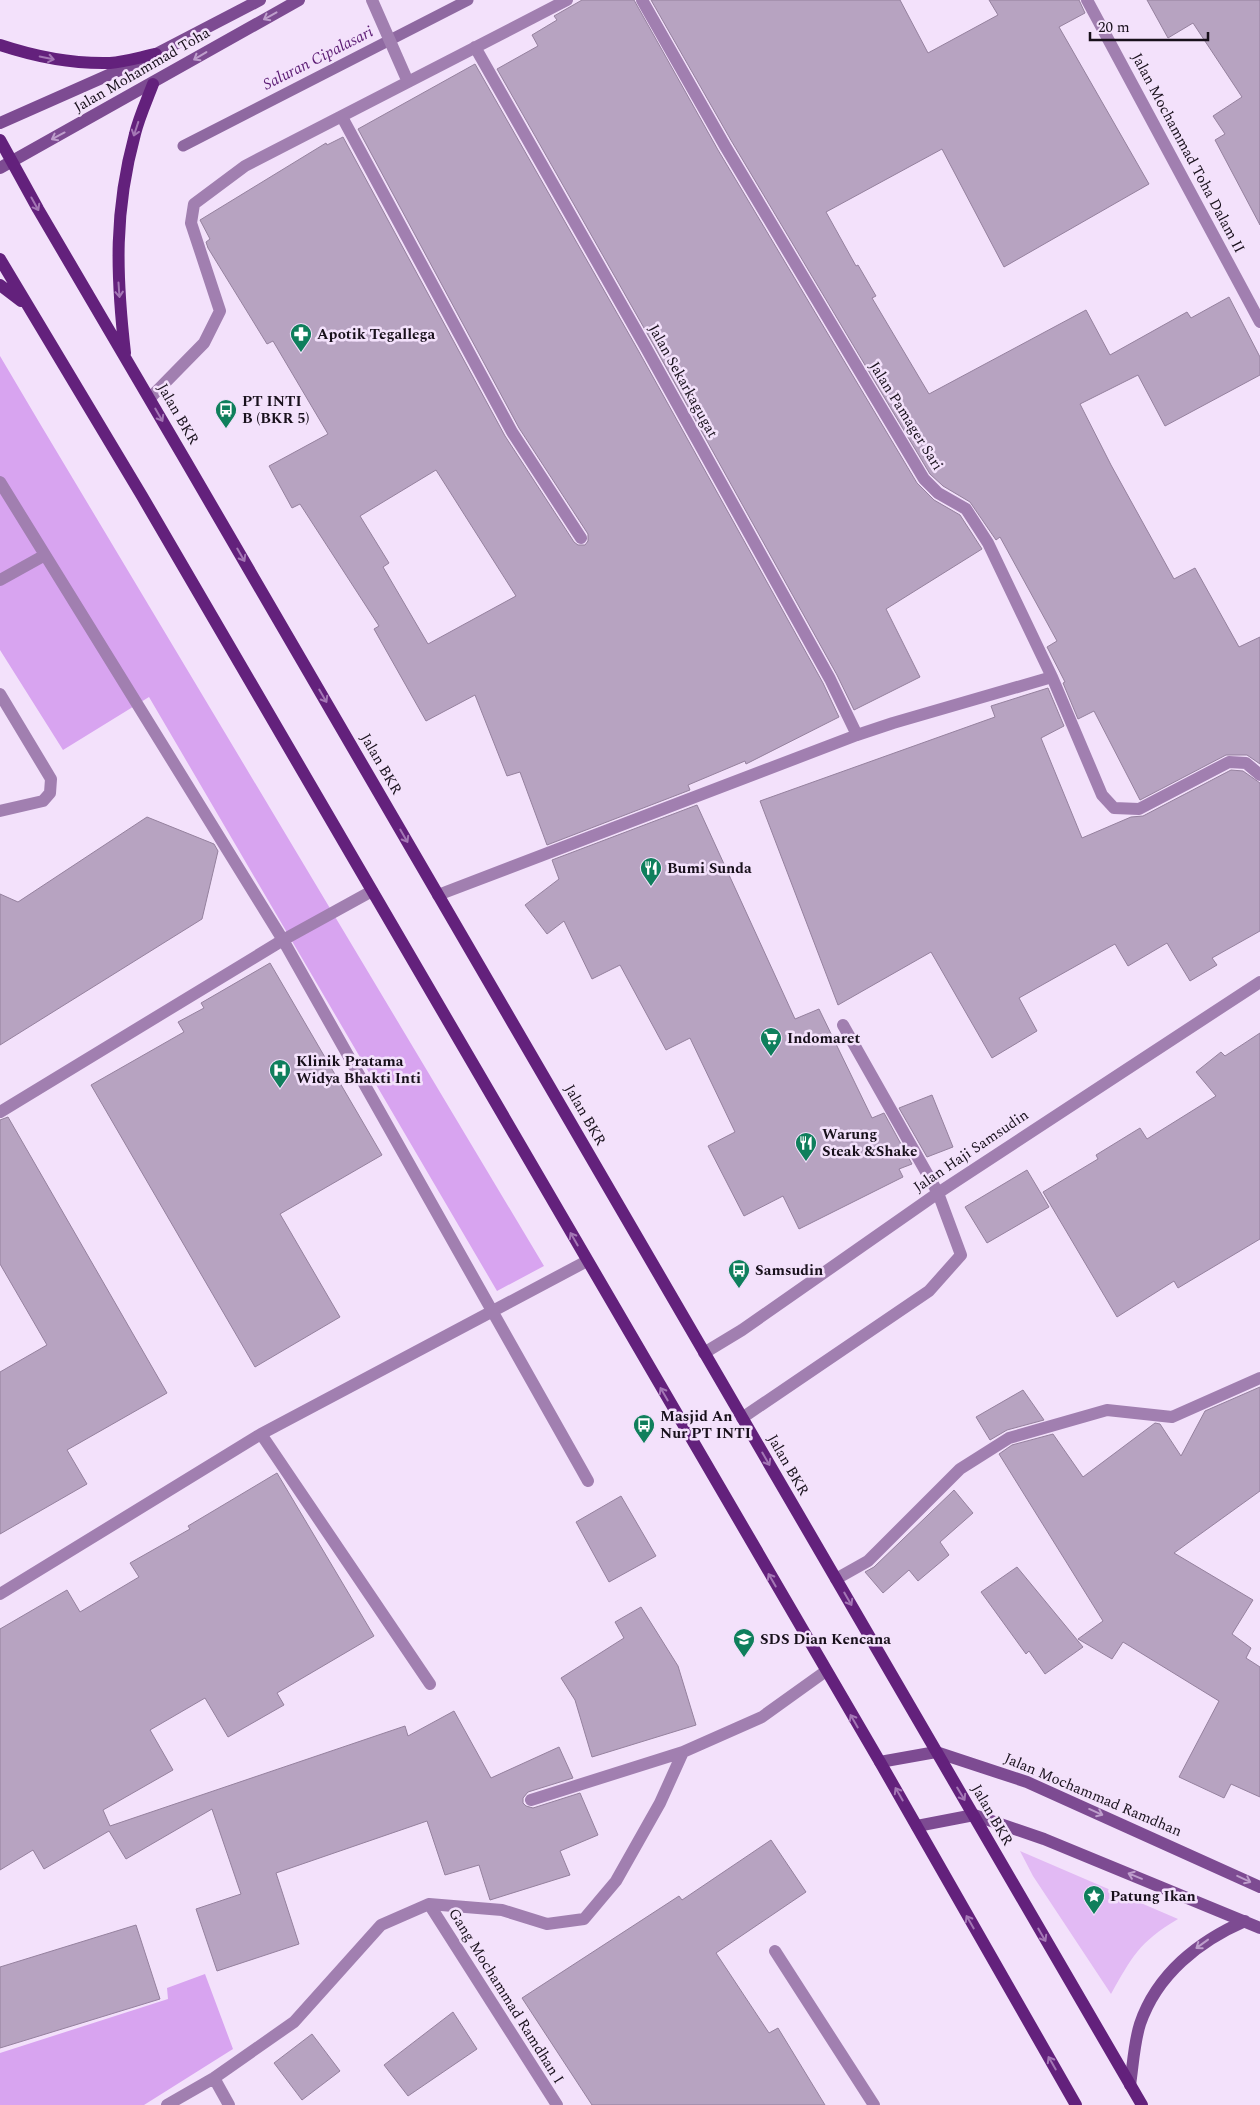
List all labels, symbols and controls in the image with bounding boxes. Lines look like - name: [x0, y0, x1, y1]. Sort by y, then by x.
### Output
- scale bar: [1090, 10, 1208, 42]
- one-way arrow: [263, 11, 278, 21]
- text: 20 m: [1098, 16, 1130, 39]
- water label: Saluran Cipalasari: [258, 20, 378, 96]
- street label: Jalan Mohammad Toha: [70, 21, 215, 118]
- street label: Jalan Mochammad Toha Dalam II: [1125, 49, 1251, 257]
- one-way arrow: [193, 52, 207, 62]
- one-way arrow: [39, 53, 55, 63]
- one-way arrow: [131, 121, 141, 137]
- one-way arrow: [52, 132, 66, 142]
- one-way arrow: [30, 197, 40, 212]
- one-way arrow: [114, 281, 123, 297]
- street label: Jalan Sekarkagugat: [642, 320, 724, 442]
- pharmacy icon: Apotik Tegallega: [289, 322, 313, 353]
- place label: Apotik Tegallega: [317, 323, 436, 346]
- street label: Jalan Pamager Sari: [863, 357, 949, 475]
- street label: Jalan BKR: [151, 379, 205, 449]
- place label: PT INTI B (BKR 5): [242, 390, 310, 430]
- bus stop icon: PT INTI B (BKR 5): [214, 398, 238, 429]
- one-way arrow: [155, 407, 165, 421]
- one-way arrow: [236, 548, 246, 563]
- one-way arrow: [318, 688, 328, 702]
- street label: Jalan BKR: [354, 729, 408, 799]
- one-way arrow: [400, 829, 410, 843]
- restaurant icon: Bumi Sunda: [639, 856, 663, 887]
- place label: Bumi Sunda: [667, 857, 752, 880]
- supermarket icon: Indomaret: [759, 1026, 783, 1057]
- place label: Indomaret: [787, 1027, 860, 1050]
- place label: Klinik Pratama Widya Bhakti Inti: [296, 1050, 421, 1090]
- hospital icon: Klinik Pratama Widya Bhakti Inti: [268, 1058, 292, 1089]
- street label: Jalan BKR: [558, 1080, 612, 1150]
- street label: Jalan Haji Samsudin: [909, 1104, 1034, 1198]
- place label: Warung Steak &Shake: [822, 1123, 917, 1163]
- restaurant icon: Warung Steak &Shake: [794, 1131, 818, 1162]
- one-way arrow: [568, 1232, 578, 1246]
- bus stop icon: Samsudin: [727, 1258, 751, 1289]
- place label: Samsudin: [755, 1259, 823, 1282]
- one-way arrow: [659, 1388, 669, 1402]
- place label: Masjid An Nur PT INTI: [660, 1405, 751, 1445]
- bus stop icon: Masjid An Nur PT INTI: [632, 1413, 656, 1444]
- street label: Jalan BKR: [761, 1430, 815, 1500]
- one-way arrow: [761, 1451, 771, 1466]
- one-way arrow: [767, 1573, 777, 1588]
- one-way arrow: [843, 1592, 853, 1606]
- school or university icon: SDS Dian Kencana: [732, 1627, 756, 1658]
- place label: SDS Dian Kencana: [760, 1628, 891, 1651]
- one-way arrow: [849, 1713, 859, 1728]
- street label: Jalan Mochammad Ramdhan: [1000, 1747, 1186, 1843]
- street label: Jalan BKR: [965, 1780, 1019, 1850]
- one-way arrow: [957, 1786, 967, 1800]
- one-way arrow: [893, 1788, 903, 1802]
- one-way arrow: [1088, 1808, 1103, 1818]
- one-way arrow: [1128, 1871, 1143, 1881]
- one-way arrow: [1237, 1875, 1252, 1885]
- place icon: Patung Ikan: [1082, 1884, 1106, 1915]
- place label: Patung Ikan: [1110, 1885, 1196, 1908]
- street label: Gang Mochammad Ramdhan I: [442, 1904, 570, 2088]
- one-way arrow: [965, 1915, 975, 1930]
- one-way arrow: [1038, 1927, 1048, 1941]
- one-way arrow: [1195, 1939, 1209, 1949]
- one-way arrow: [1046, 2056, 1056, 2070]

